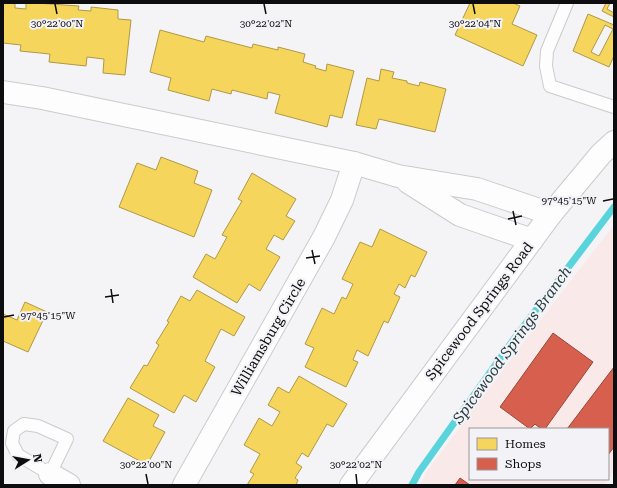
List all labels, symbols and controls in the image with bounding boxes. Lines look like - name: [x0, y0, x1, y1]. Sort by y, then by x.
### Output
- text: 30°22'00"N: [31, 18, 83, 29]
- text: 30°22'02"N: [240, 18, 292, 29]
- text: 30°22'04"N: [449, 18, 501, 29]
- text: 97°45'15"W: [542, 195, 597, 206]
- street label: Spicewood Springs Road: [422, 239, 536, 383]
- water label: Spicewood Springs Branch: [448, 263, 575, 428]
- street label: Williamsburg Circle: [228, 275, 309, 399]
- text: 97°45'15"W: [21, 310, 76, 321]
- legend: [469, 428, 609, 480]
- text: Homes: [505, 437, 546, 451]
- north arrow: [8, 440, 48, 480]
- text: N: [30, 453, 45, 464]
- text: Shops: [505, 457, 541, 471]
- text: 30°22'00"N: [120, 459, 172, 470]
- text: 30°22'02"N: [330, 459, 382, 470]

